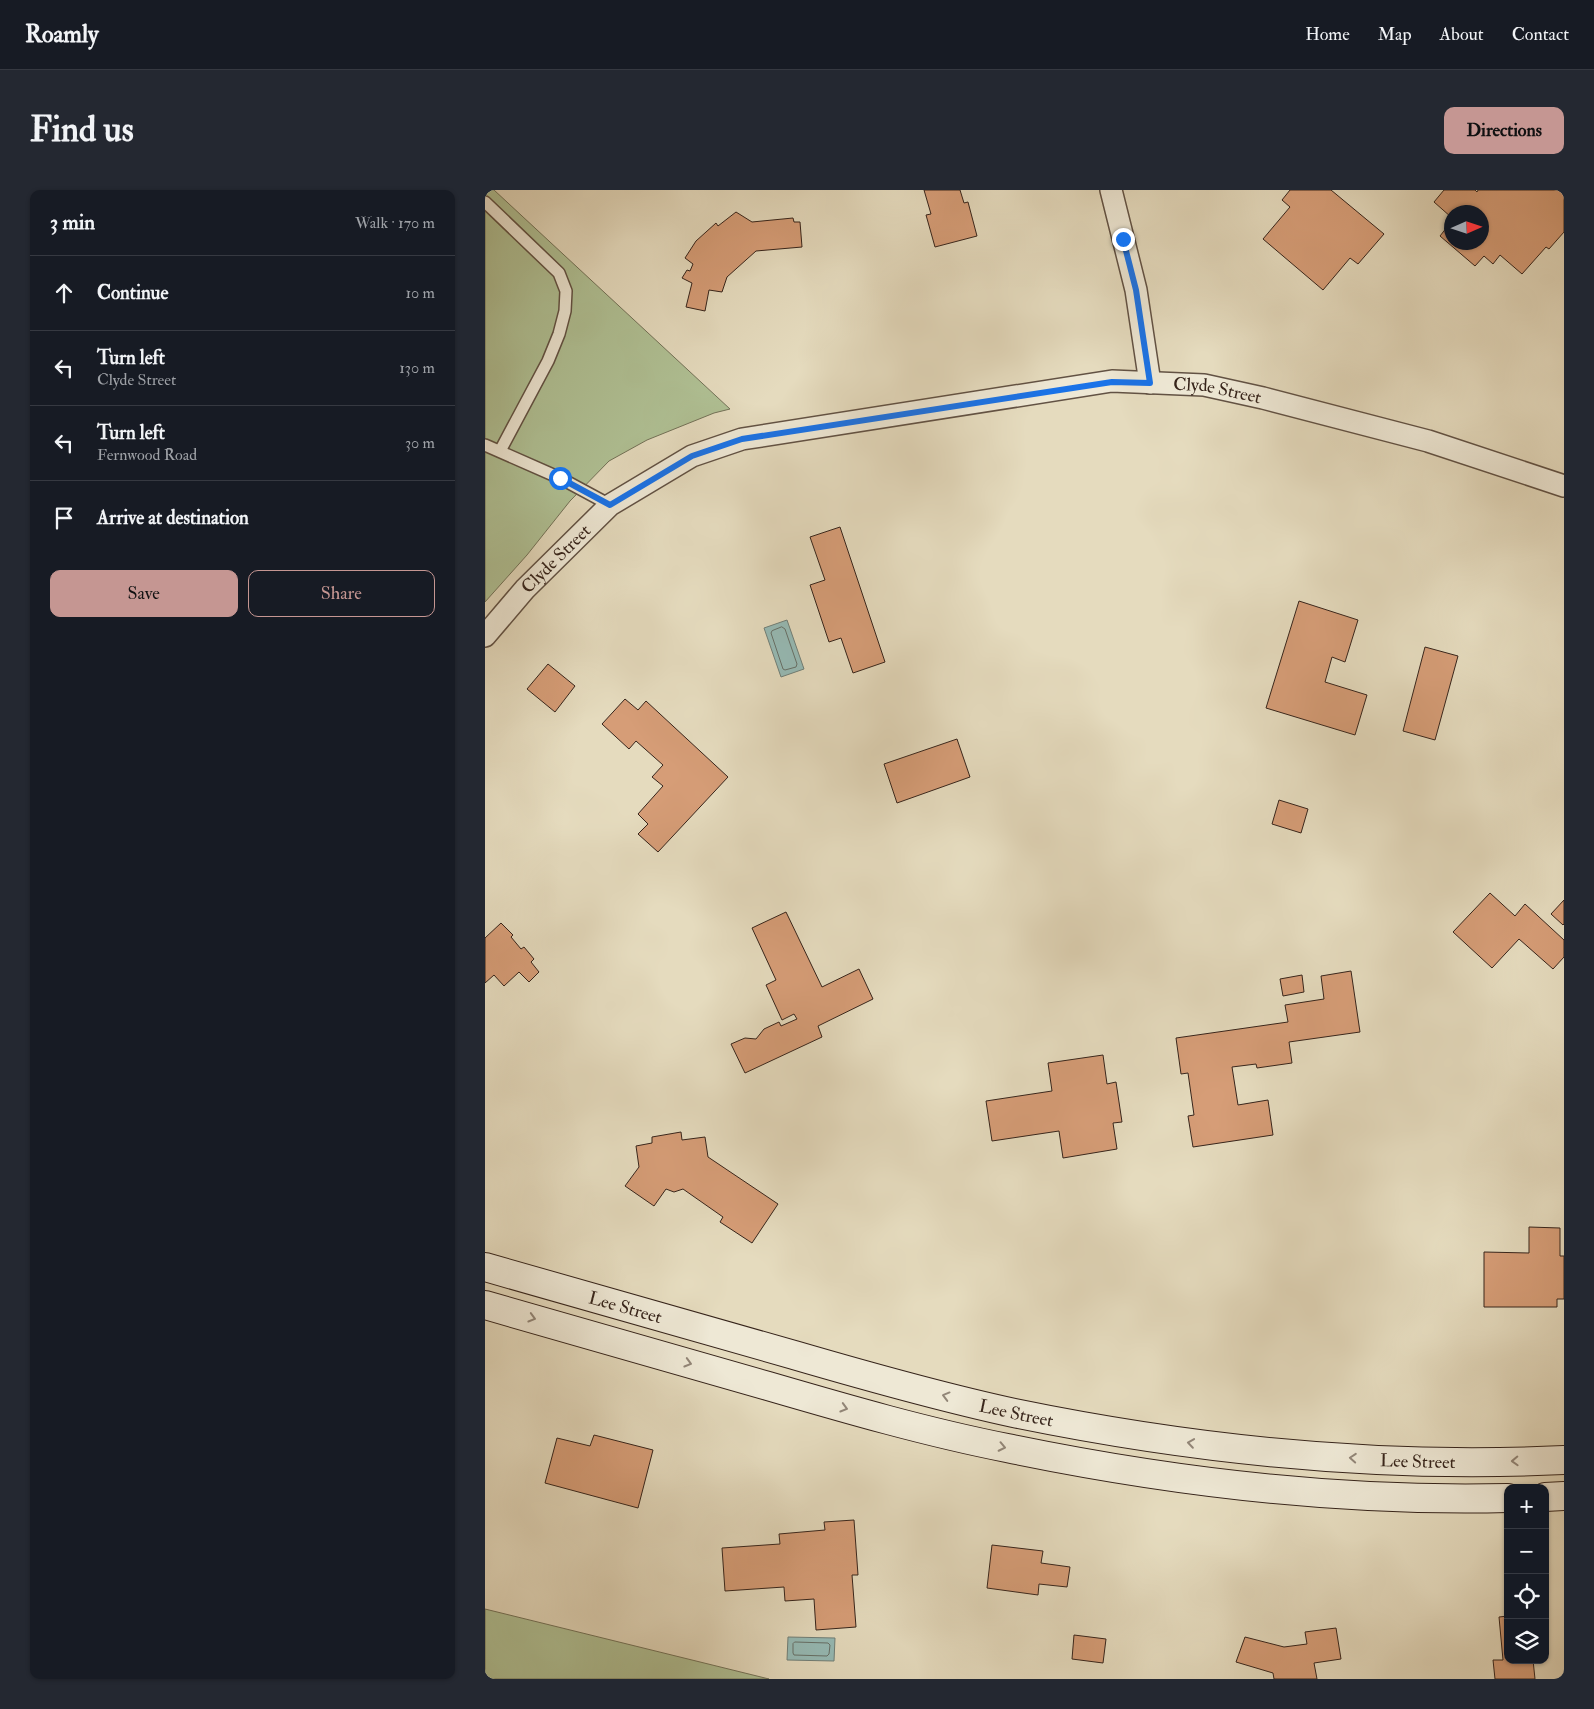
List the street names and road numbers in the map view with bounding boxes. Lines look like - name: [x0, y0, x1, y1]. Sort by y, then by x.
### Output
- street label: Clyde Street: [1173, 372, 1264, 409]
- street label: Clyde Street: [516, 519, 596, 598]
- street label: Lee Street: [586, 1286, 665, 1329]
- street label: Lee Street: [977, 1394, 1055, 1432]
- street label: Lee Street: [1380, 1449, 1456, 1474]

